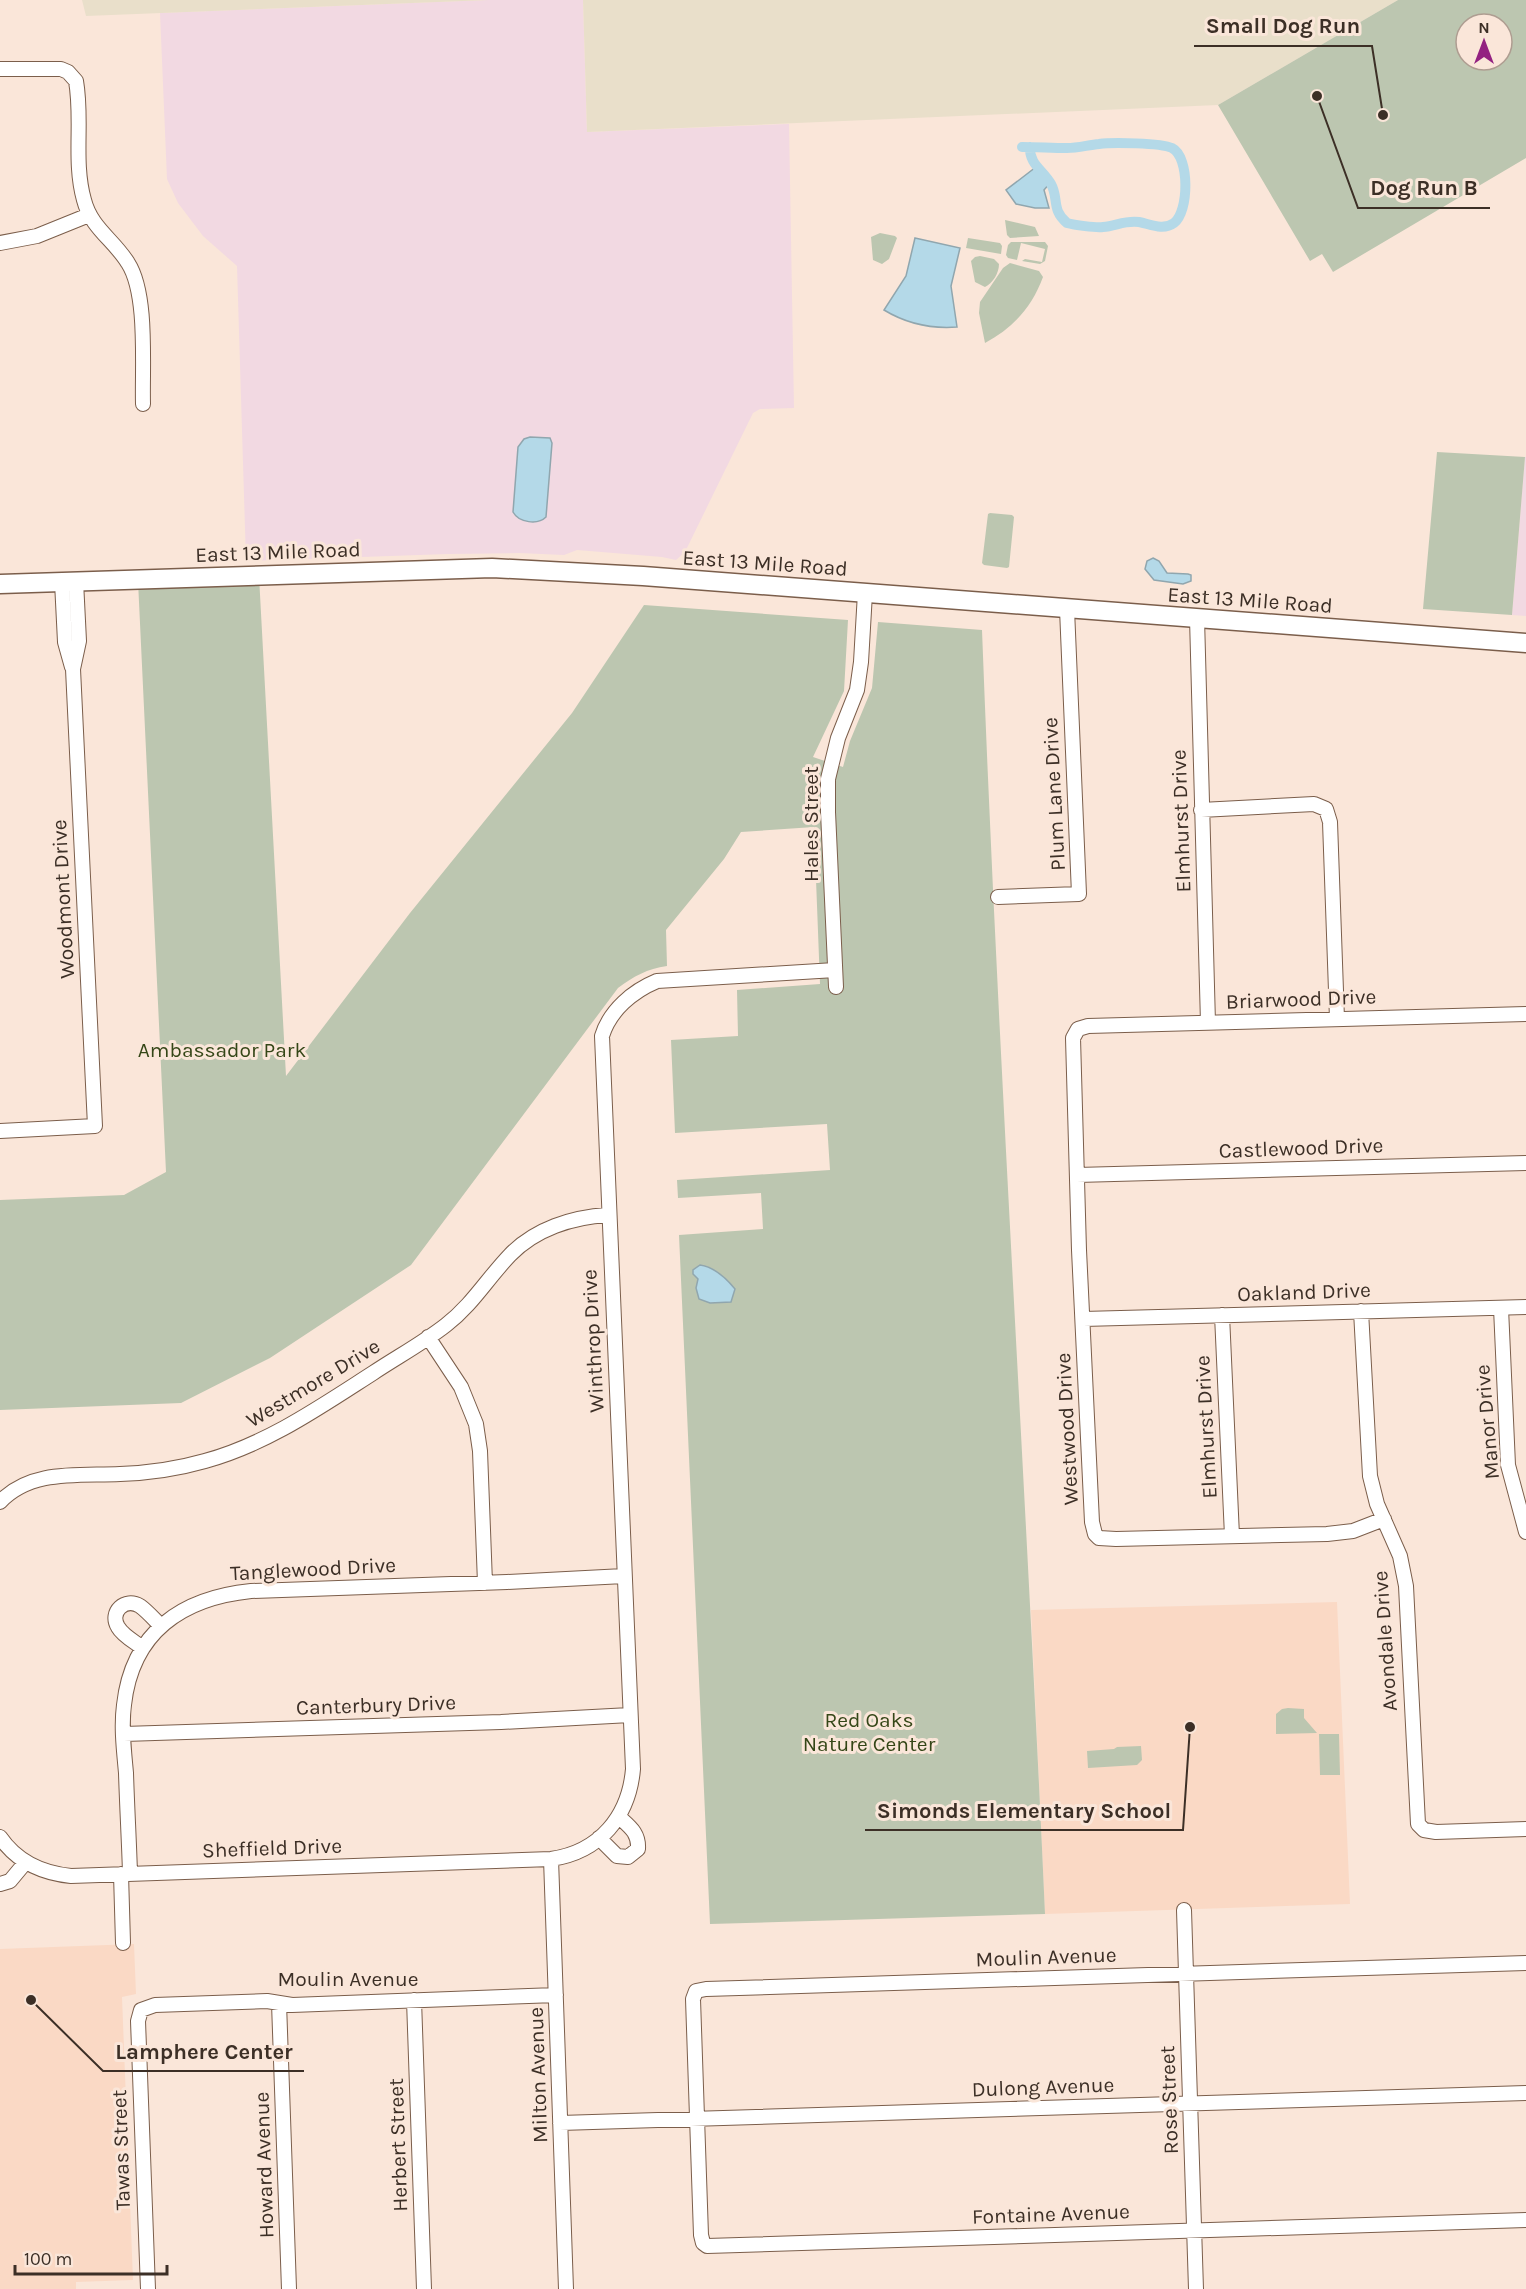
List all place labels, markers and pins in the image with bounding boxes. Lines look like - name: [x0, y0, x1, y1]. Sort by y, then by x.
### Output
- callout: Small Dog Run: [1194, 6, 1372, 46]
- callout: Dog Run B: [1358, 168, 1490, 208]
- callout: Simonds Elementary School: [865, 1790, 1183, 1830]
- callout: Lamphere Center: [103, 2031, 304, 2071]

